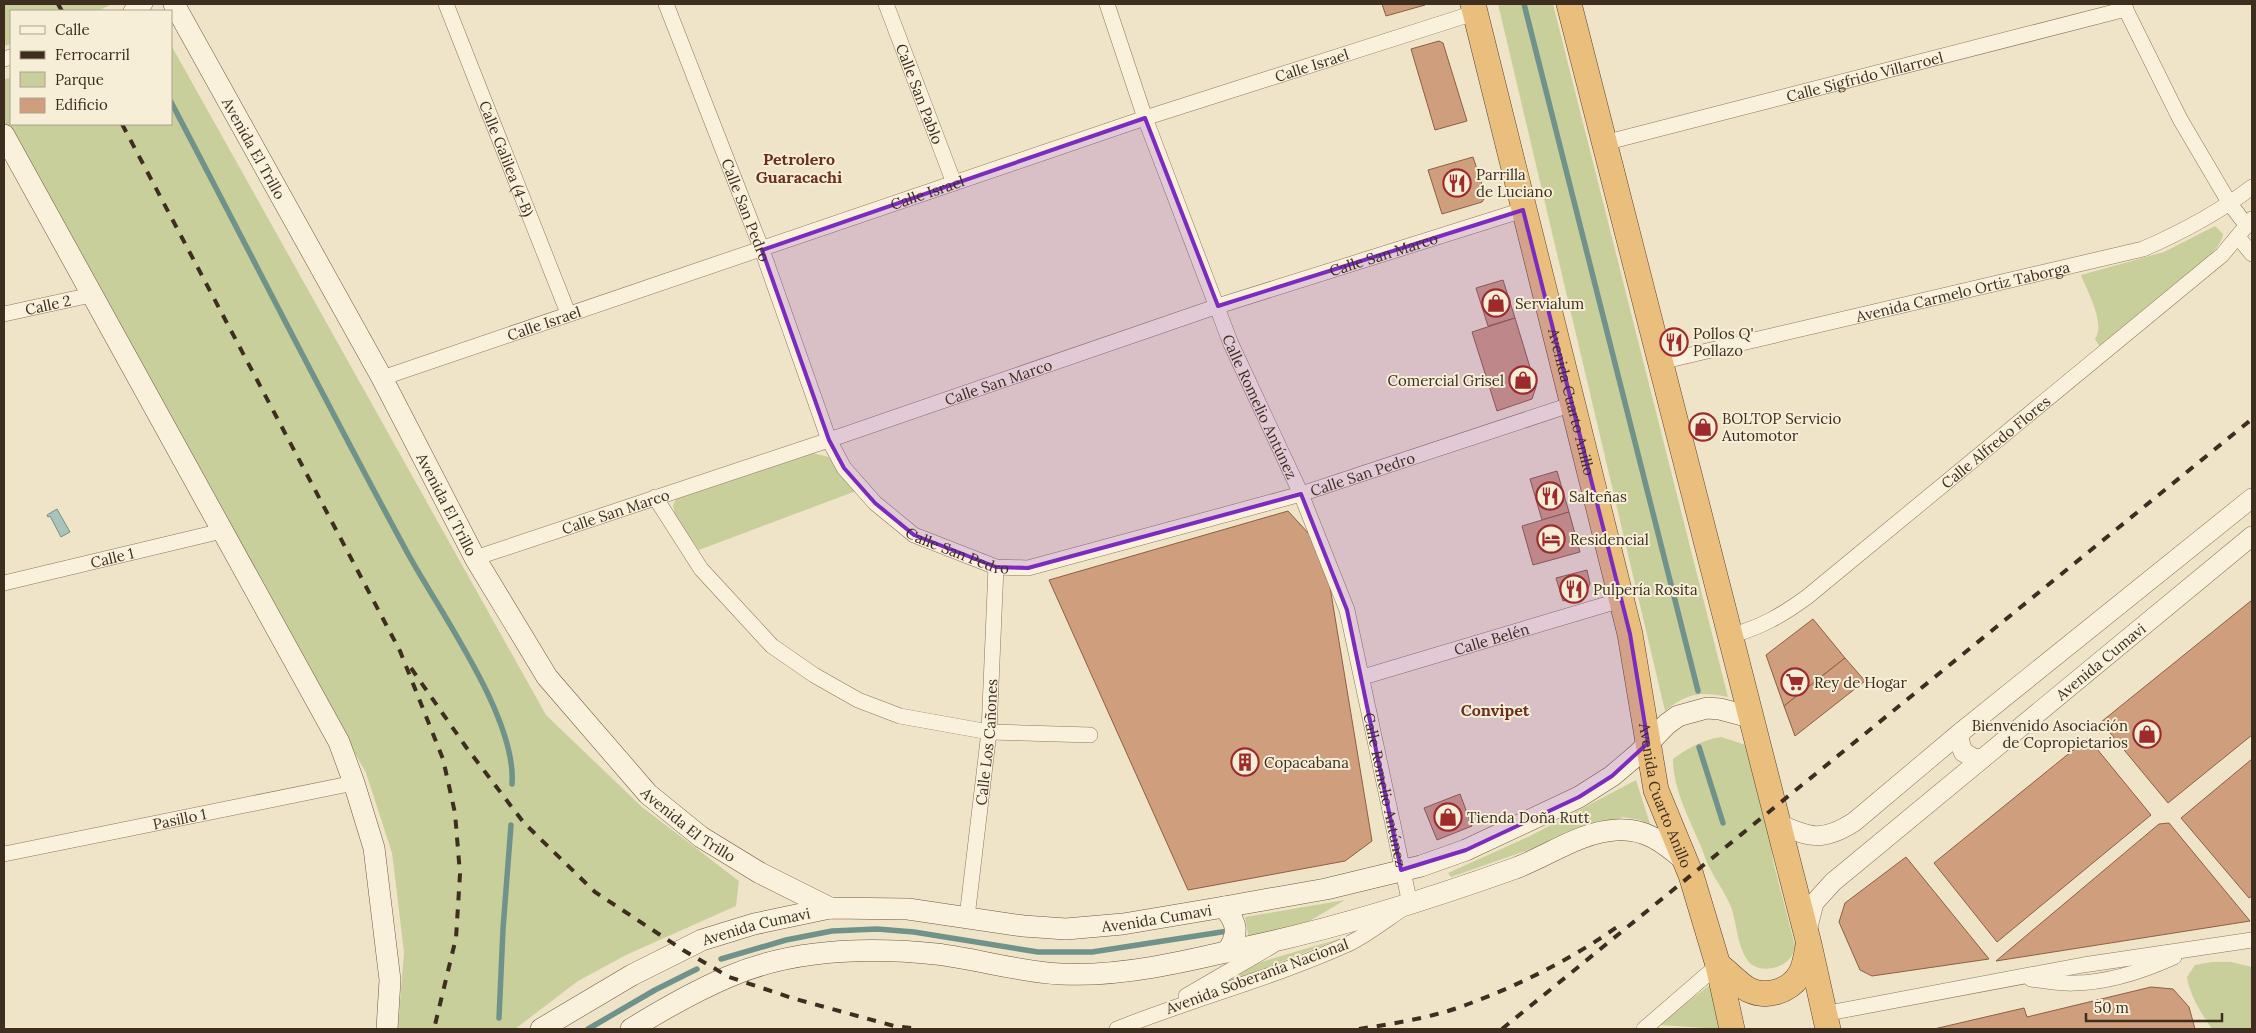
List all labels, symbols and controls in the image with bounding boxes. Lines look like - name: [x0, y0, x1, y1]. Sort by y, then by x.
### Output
- legend: [10, 10, 172, 125]
- text: Calle: [55, 20, 90, 39]
- street label: Calle San Pablo: [892, 41, 948, 147]
- street label: Calle Israel: [1272, 44, 1351, 86]
- text: Ferrocarril: [55, 45, 130, 64]
- street label: Calle Sigfrido Villarroel: [1784, 47, 1945, 105]
- text: Parque: [55, 70, 104, 89]
- street label: Avenida El Trillo: [218, 93, 290, 202]
- text: Edificio: [55, 95, 108, 114]
- street label: Calle Galilea (4-B): [476, 98, 539, 220]
- district label: Petrolero Guaracachi: [756, 149, 842, 187]
- street label: Calle San Pedro: [718, 156, 775, 264]
- place label: Parrilla de Luciano: [1476, 165, 1553, 201]
- restaurant icon: Parrilla de Luciano: [1442, 168, 1472, 198]
- street label: Calle Israel: [888, 171, 967, 214]
- street label: Calle San Marco: [1327, 228, 1440, 280]
- street label: Avenida Carmelo Ortiz Taborga: [1853, 257, 2072, 326]
- shop icon: Servialum: [1481, 288, 1511, 318]
- street label: Calle 2: [23, 290, 73, 319]
- place label: Servialum: [1515, 294, 1584, 313]
- street label: Calle Israel: [504, 301, 583, 344]
- place label: Pollos Q' Pollazo: [1693, 324, 1754, 360]
- street label: Avenida Cuarto Anillo: [1544, 325, 1600, 478]
- restaurant icon: Pollos Q' Pollazo: [1659, 327, 1689, 357]
- street label: Calle Romelio Antúnez: [1219, 332, 1302, 482]
- street label: Calle San Marco: [942, 354, 1055, 409]
- shop icon: Comercial Grisel: [1508, 365, 1538, 395]
- place label: Comercial Grisel: [1388, 371, 1504, 390]
- street label: Calle Alfredo Flores: [1937, 391, 2054, 492]
- place label: BOLTOP Servicio Automotor: [1721, 409, 1842, 445]
- shop icon: BOLTOP Servicio Automotor: [1688, 412, 1718, 442]
- street label: Calle San Pedro: [1308, 447, 1417, 500]
- street label: Avenida El Trillo: [412, 449, 482, 559]
- restaurant icon: Salteñas: [1535, 481, 1565, 511]
- street label: Calle San Marco: [559, 484, 672, 538]
- place label: Salteñas: [1569, 487, 1627, 506]
- street label: Calle San Pedro: [902, 523, 1009, 577]
- hotel icon: Residencial: [1536, 524, 1566, 554]
- place label: Residencial: [1570, 530, 1649, 549]
- street label: Calle 1: [88, 543, 136, 572]
- restaurant icon: Pulpería Rosita: [1559, 574, 1589, 604]
- place label: Pulpería Rosita: [1593, 580, 1698, 599]
- street label: Avenida Cumavi: [2051, 618, 2149, 704]
- street label: Calle Belén: [1452, 619, 1531, 659]
- supermarket icon: Rey de Hogar: [1780, 667, 1810, 697]
- place label: Rey de Hogar: [1814, 673, 1907, 692]
- street label: Calle Los Cañones: [971, 678, 1001, 807]
- district label: Convipet: [1461, 700, 1530, 720]
- street label: Calle Romelio Antúnez: [1360, 711, 1411, 869]
- place label: Bienvenido Asociación de Copropietarios: [1972, 716, 2128, 752]
- shop icon: Bienvenido Asociación de Copropietarios: [2132, 719, 2162, 749]
- street label: Avenida Cuarto Anillo: [1635, 721, 1696, 871]
- building icon: Copacabana: [1230, 747, 1260, 777]
- place label: Copacabana: [1264, 753, 1349, 772]
- street label: Avenida El Trillo: [636, 783, 740, 866]
- shop icon: Tienda Doña Rutt: [1433, 802, 1463, 832]
- street label: Pasillo 1: [151, 804, 208, 833]
- place label: Tienda Doña Rutt: [1467, 808, 1590, 827]
- street label: Avenida Cumavi: [1100, 900, 1213, 935]
- street label: Avenida Cumavi: [699, 903, 812, 949]
- street label: Avenida Soberanía Nacional: [1162, 934, 1351, 1018]
- scale bar: [2086, 990, 2222, 1022]
- text: 50 m: [2094, 998, 2129, 1017]

